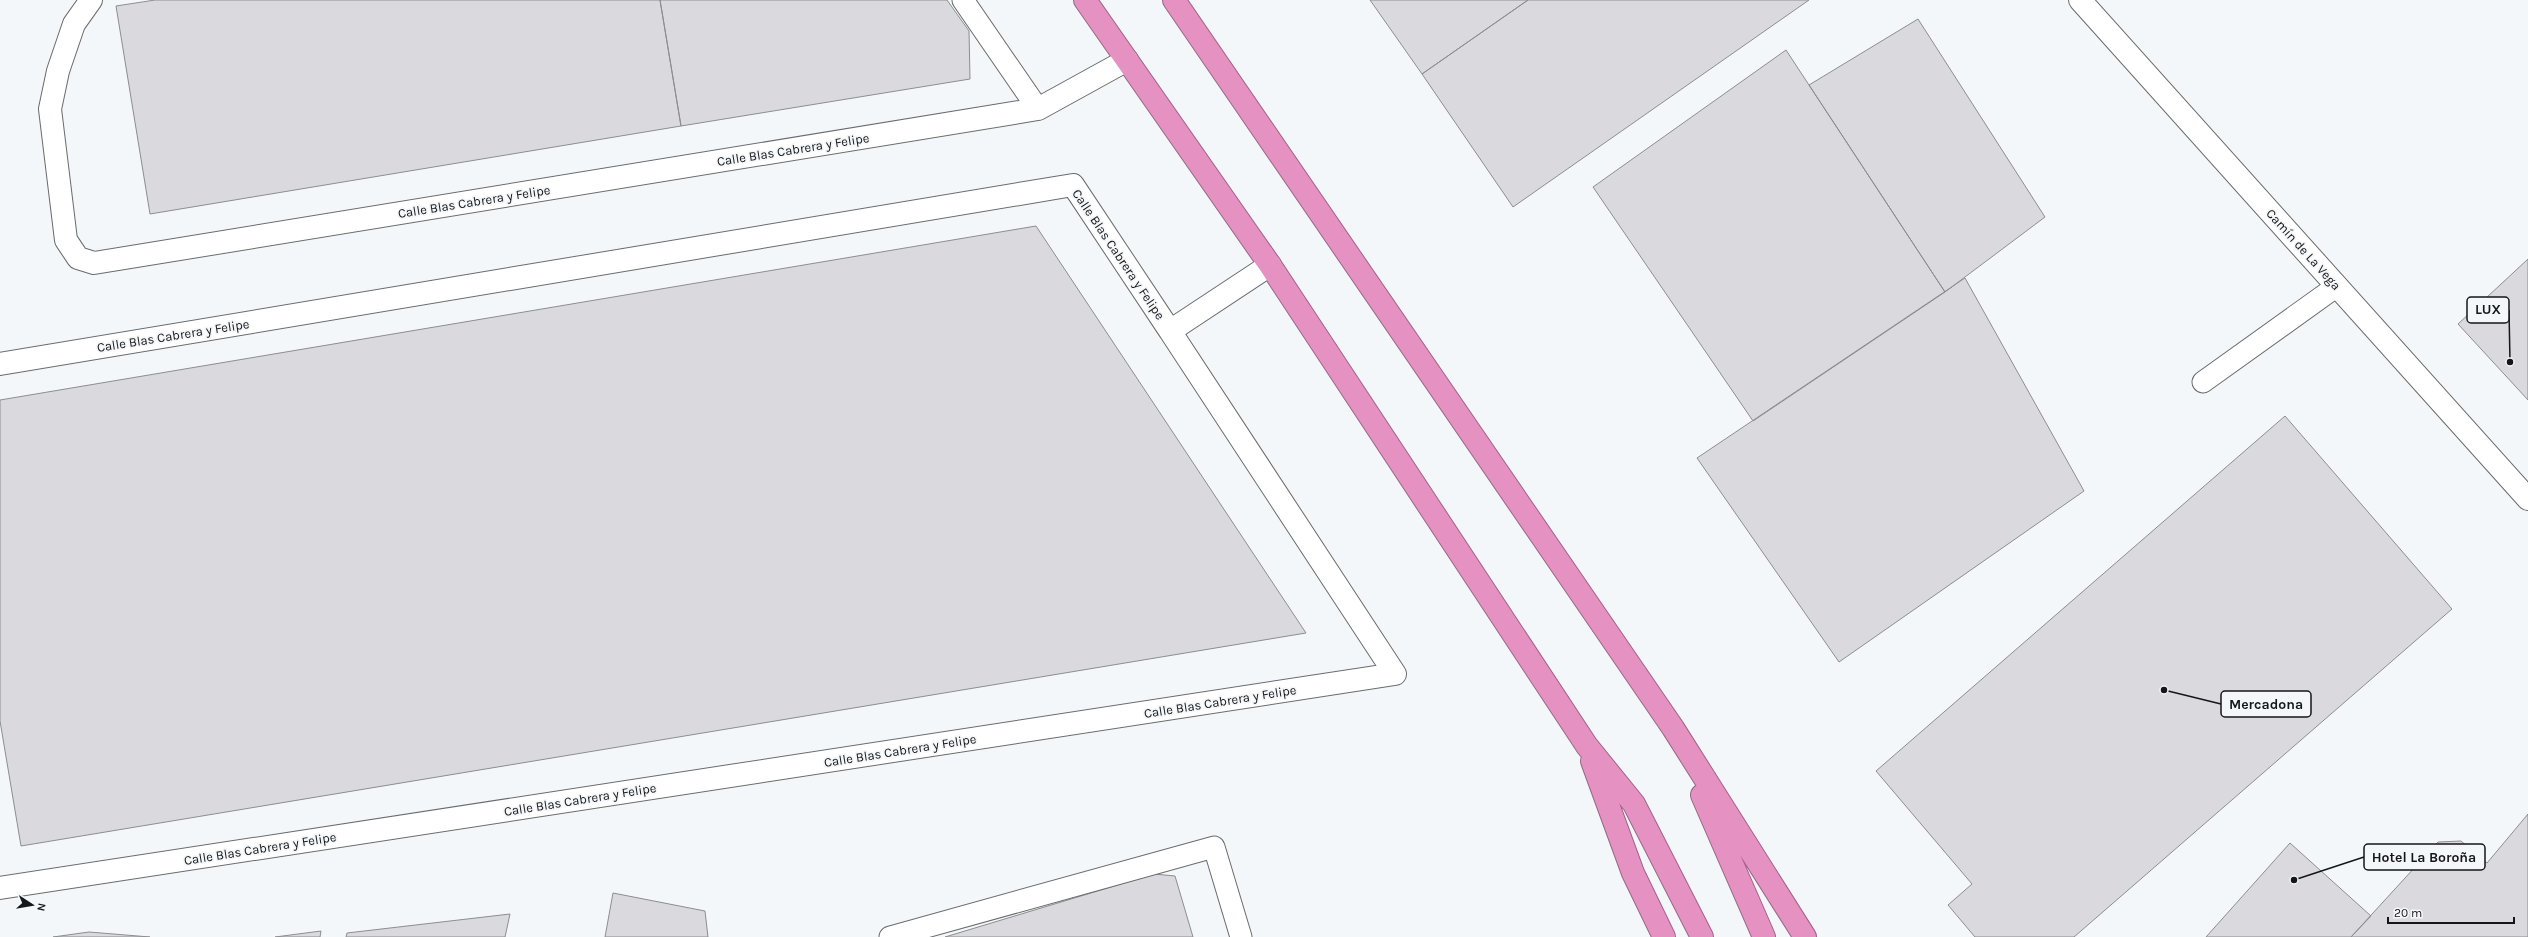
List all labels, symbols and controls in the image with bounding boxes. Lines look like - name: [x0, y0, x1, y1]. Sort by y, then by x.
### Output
- street label: Calle Blas Cabrera y Felipe: [716, 130, 871, 169]
- street label: Calle Blas Cabrera y Felipe: [397, 182, 552, 221]
- street label: Calle Blas Cabrera y Felipe: [1069, 186, 1168, 323]
- street label: Camín de La Vega: [2263, 206, 2344, 293]
- callout: LUX: [2467, 297, 2509, 323]
- text: LUX: [2475, 301, 2501, 318]
- street label: Calle Blas Cabrera y Felipe: [96, 316, 251, 355]
- street label: Calle Blas Cabrera y Felipe: [1143, 682, 1298, 721]
- callout: Mercadona: [2221, 691, 2311, 717]
- text: Mercadona: [2229, 696, 2303, 713]
- street label: Calle Blas Cabrera y Felipe: [823, 731, 978, 770]
- street label: Calle Blas Cabrera y Felipe: [503, 780, 658, 819]
- street label: Calle Blas Cabrera y Felipe: [183, 829, 338, 868]
- callout: Hotel La Boroña: [2364, 844, 2485, 870]
- text: Hotel La Boroña: [2372, 849, 2476, 866]
- north arrow: [12, 885, 52, 925]
- scale bar: [2388, 899, 2514, 925]
- text: N: [34, 902, 48, 912]
- text: 20 m: [2394, 906, 2422, 920]

